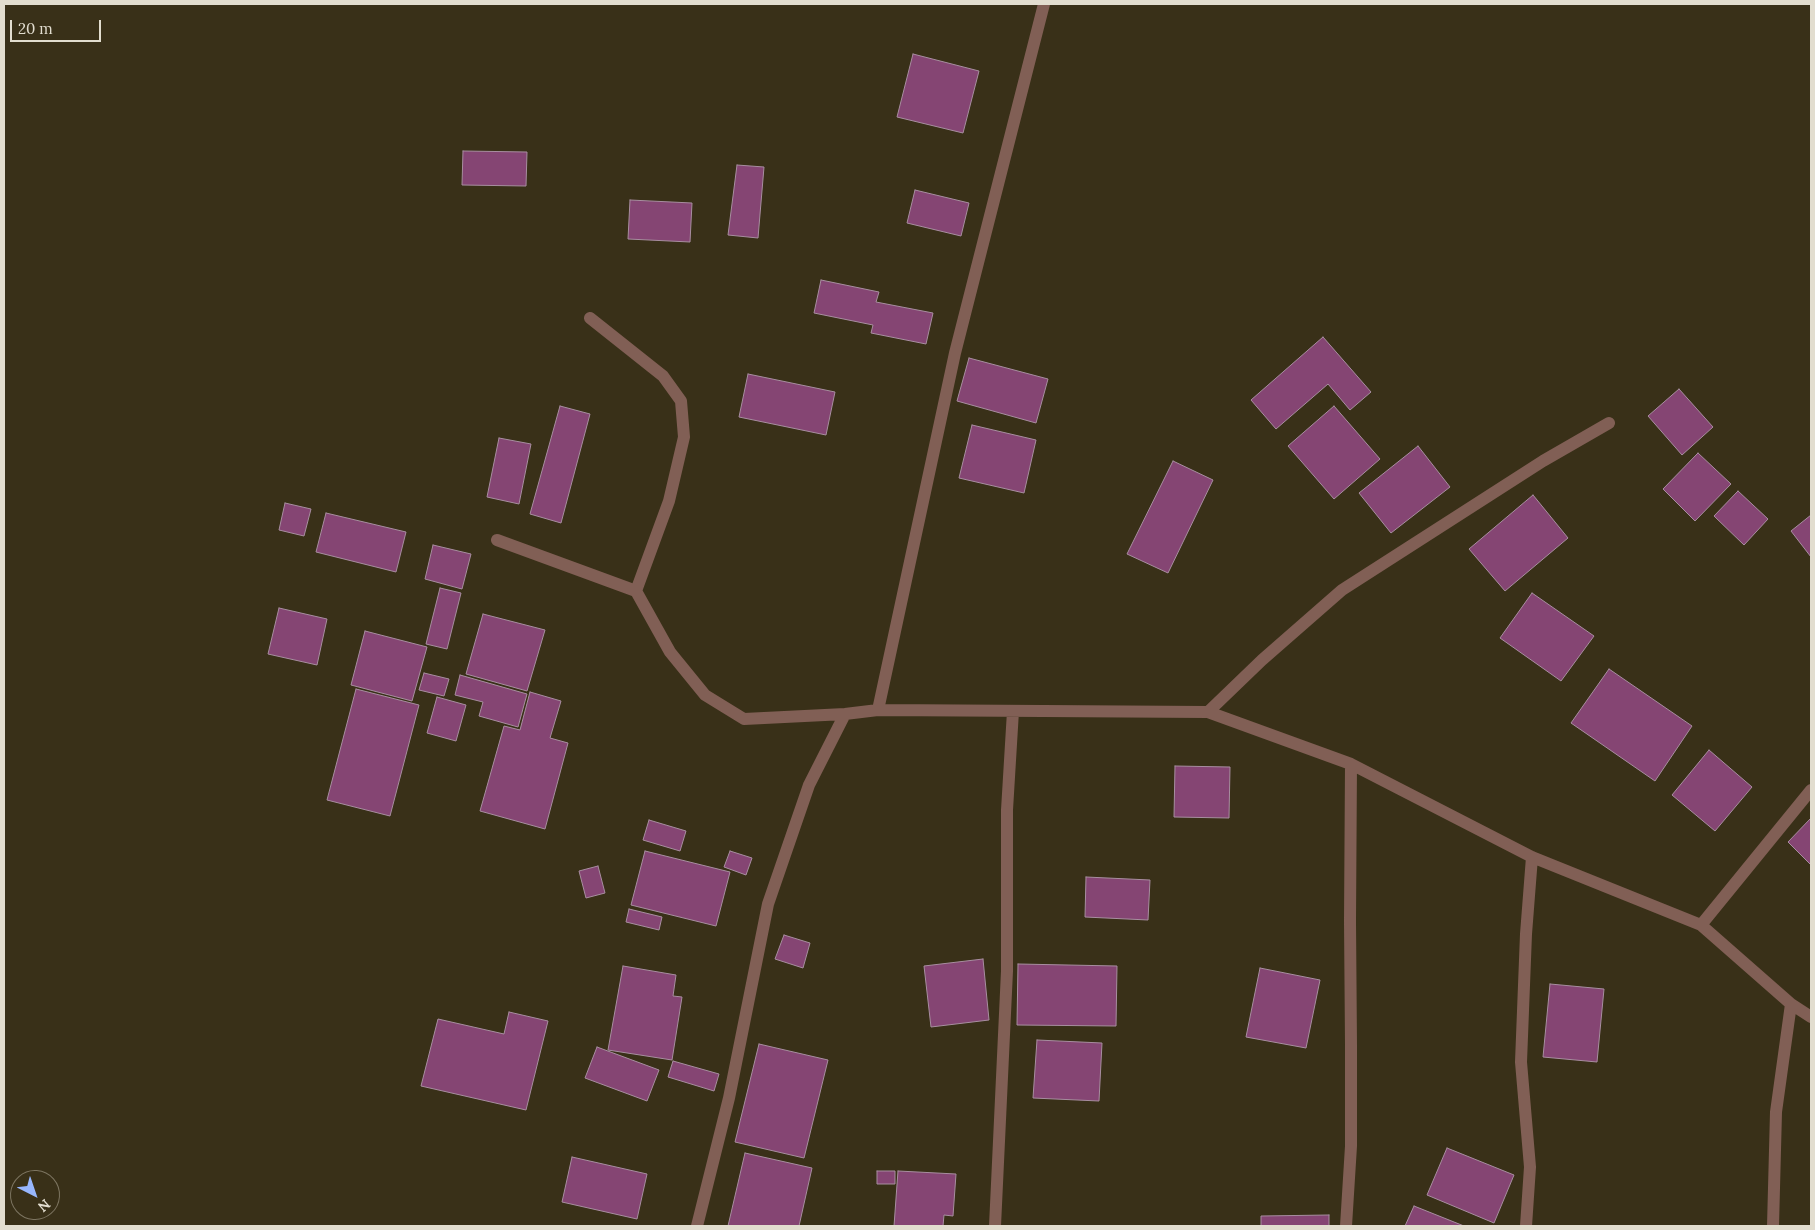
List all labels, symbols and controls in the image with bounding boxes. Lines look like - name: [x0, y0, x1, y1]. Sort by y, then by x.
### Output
- scale bar: [12, 10, 104, 42]
- text: 20 m: [18, 19, 53, 38]
- north arrow: [10, 1170, 60, 1220]
- text: N: [34, 1195, 54, 1216]

